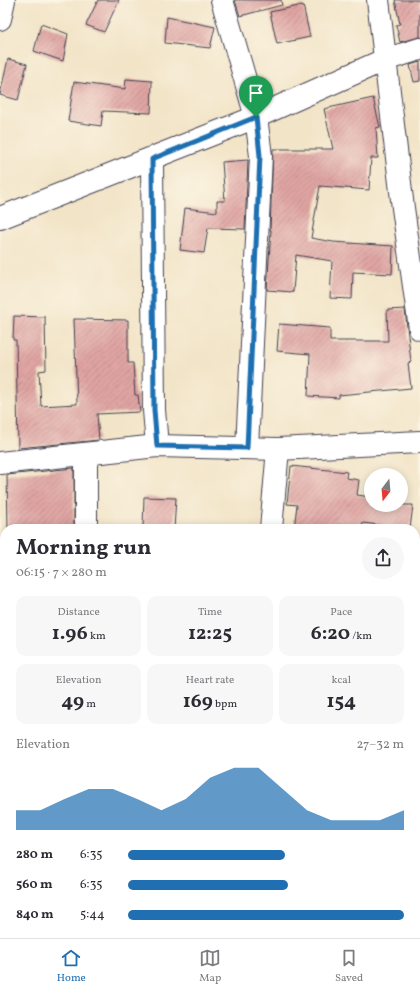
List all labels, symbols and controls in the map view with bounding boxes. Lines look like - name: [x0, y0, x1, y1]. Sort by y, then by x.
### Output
- pin: [239, 76, 273, 117]
- icon: arrive: [245, 82, 267, 104]
- north arrow: [364, 468, 408, 512]
- map controls: [364, 468, 408, 512]
- text: Morning run: [16, 533, 151, 564]
- button: share: [362, 537, 404, 579]
- text: 06:15 · 7 × 280 m: [16, 564, 107, 582]
- text: Distance: [58, 605, 100, 620]
- text: Time: [198, 605, 222, 620]
- text: Pace: [330, 605, 352, 620]
- text: 1.96: [52, 620, 88, 648]
- text: 12:25: [188, 620, 232, 648]
- text: 6:20: [311, 620, 350, 648]
- text: km: [88, 629, 106, 644]
- text: /km: [350, 629, 372, 644]
- text: Elevation: [56, 673, 102, 688]
- text: Heart rate: [186, 673, 234, 688]
- text: kcal: [332, 673, 351, 688]
- text: 49: [61, 688, 84, 716]
- text: 169: [183, 688, 213, 716]
- text: 154: [326, 688, 356, 716]
- text: m: [84, 697, 96, 712]
- text: bpm: [213, 697, 237, 712]
- text: Elevation: [16, 736, 70, 754]
- text: 27–32 m: [356, 736, 404, 754]
- text: 280 m: [16, 846, 53, 864]
- text: 6:35: [80, 846, 103, 864]
- text: 560 m: [16, 876, 53, 894]
- text: 6:35: [80, 876, 103, 894]
- text: 840 m: [16, 906, 54, 924]
- text: 5:44: [80, 906, 105, 924]
- tab: Home: [57, 947, 86, 986]
- tab: Map: [199, 947, 221, 986]
- tab: Saved: [335, 947, 363, 986]

